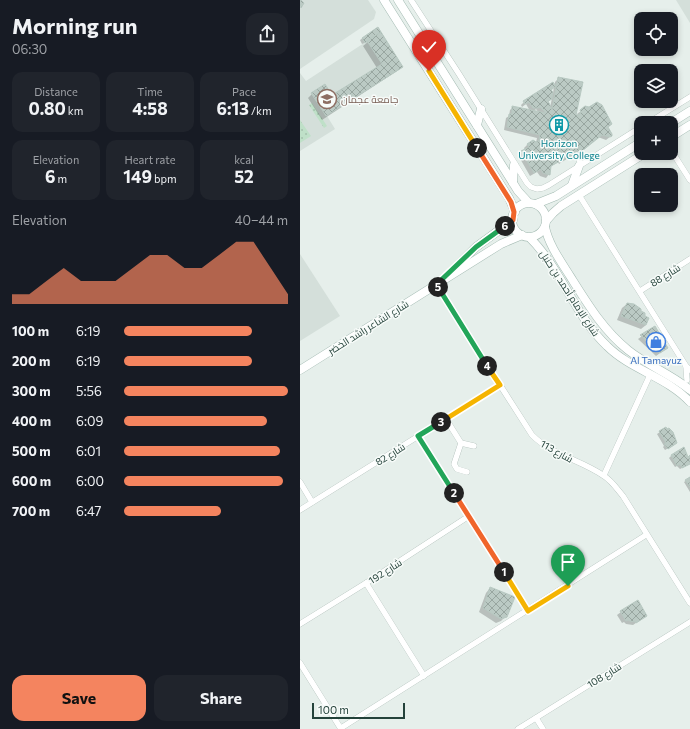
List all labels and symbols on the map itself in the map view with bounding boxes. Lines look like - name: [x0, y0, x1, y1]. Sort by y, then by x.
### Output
- pin: [412, 30, 446, 71]
- school or university icon: جامعة عجمان: [316, 88, 338, 110]
- place label: جامعة عجمان: [341, 93, 398, 106]
- building icon: Horizon University College: [548, 114, 570, 136]
- place label: Horizon University College: [518, 137, 600, 161]
- pin: 7: [467, 138, 487, 158]
- pin: 6: [495, 216, 515, 236]
- street label: شارع الإمام أحمد بن حنبل: [536, 248, 602, 339]
- street label: شارع 88: [648, 261, 683, 290]
- pin: 5: [428, 277, 448, 297]
- street label: شارع الشاعر راشد الخضر: [325, 297, 411, 358]
- shop icon: Al Tamayuz: [645, 331, 667, 353]
- place label: Al Tamayuz: [630, 354, 682, 366]
- pin: 4: [477, 356, 497, 376]
- pin: 3: [431, 412, 451, 432]
- street label: شارع 113: [538, 437, 575, 466]
- street label: شارع 82: [373, 440, 408, 469]
- pin: 2: [444, 483, 464, 503]
- pin: [551, 545, 585, 586]
- street label: شارع 192: [366, 556, 404, 587]
- pin: 1: [494, 562, 514, 582]
- street label: شارع 108: [585, 660, 624, 691]
- scale bar: [312, 701, 405, 720]

